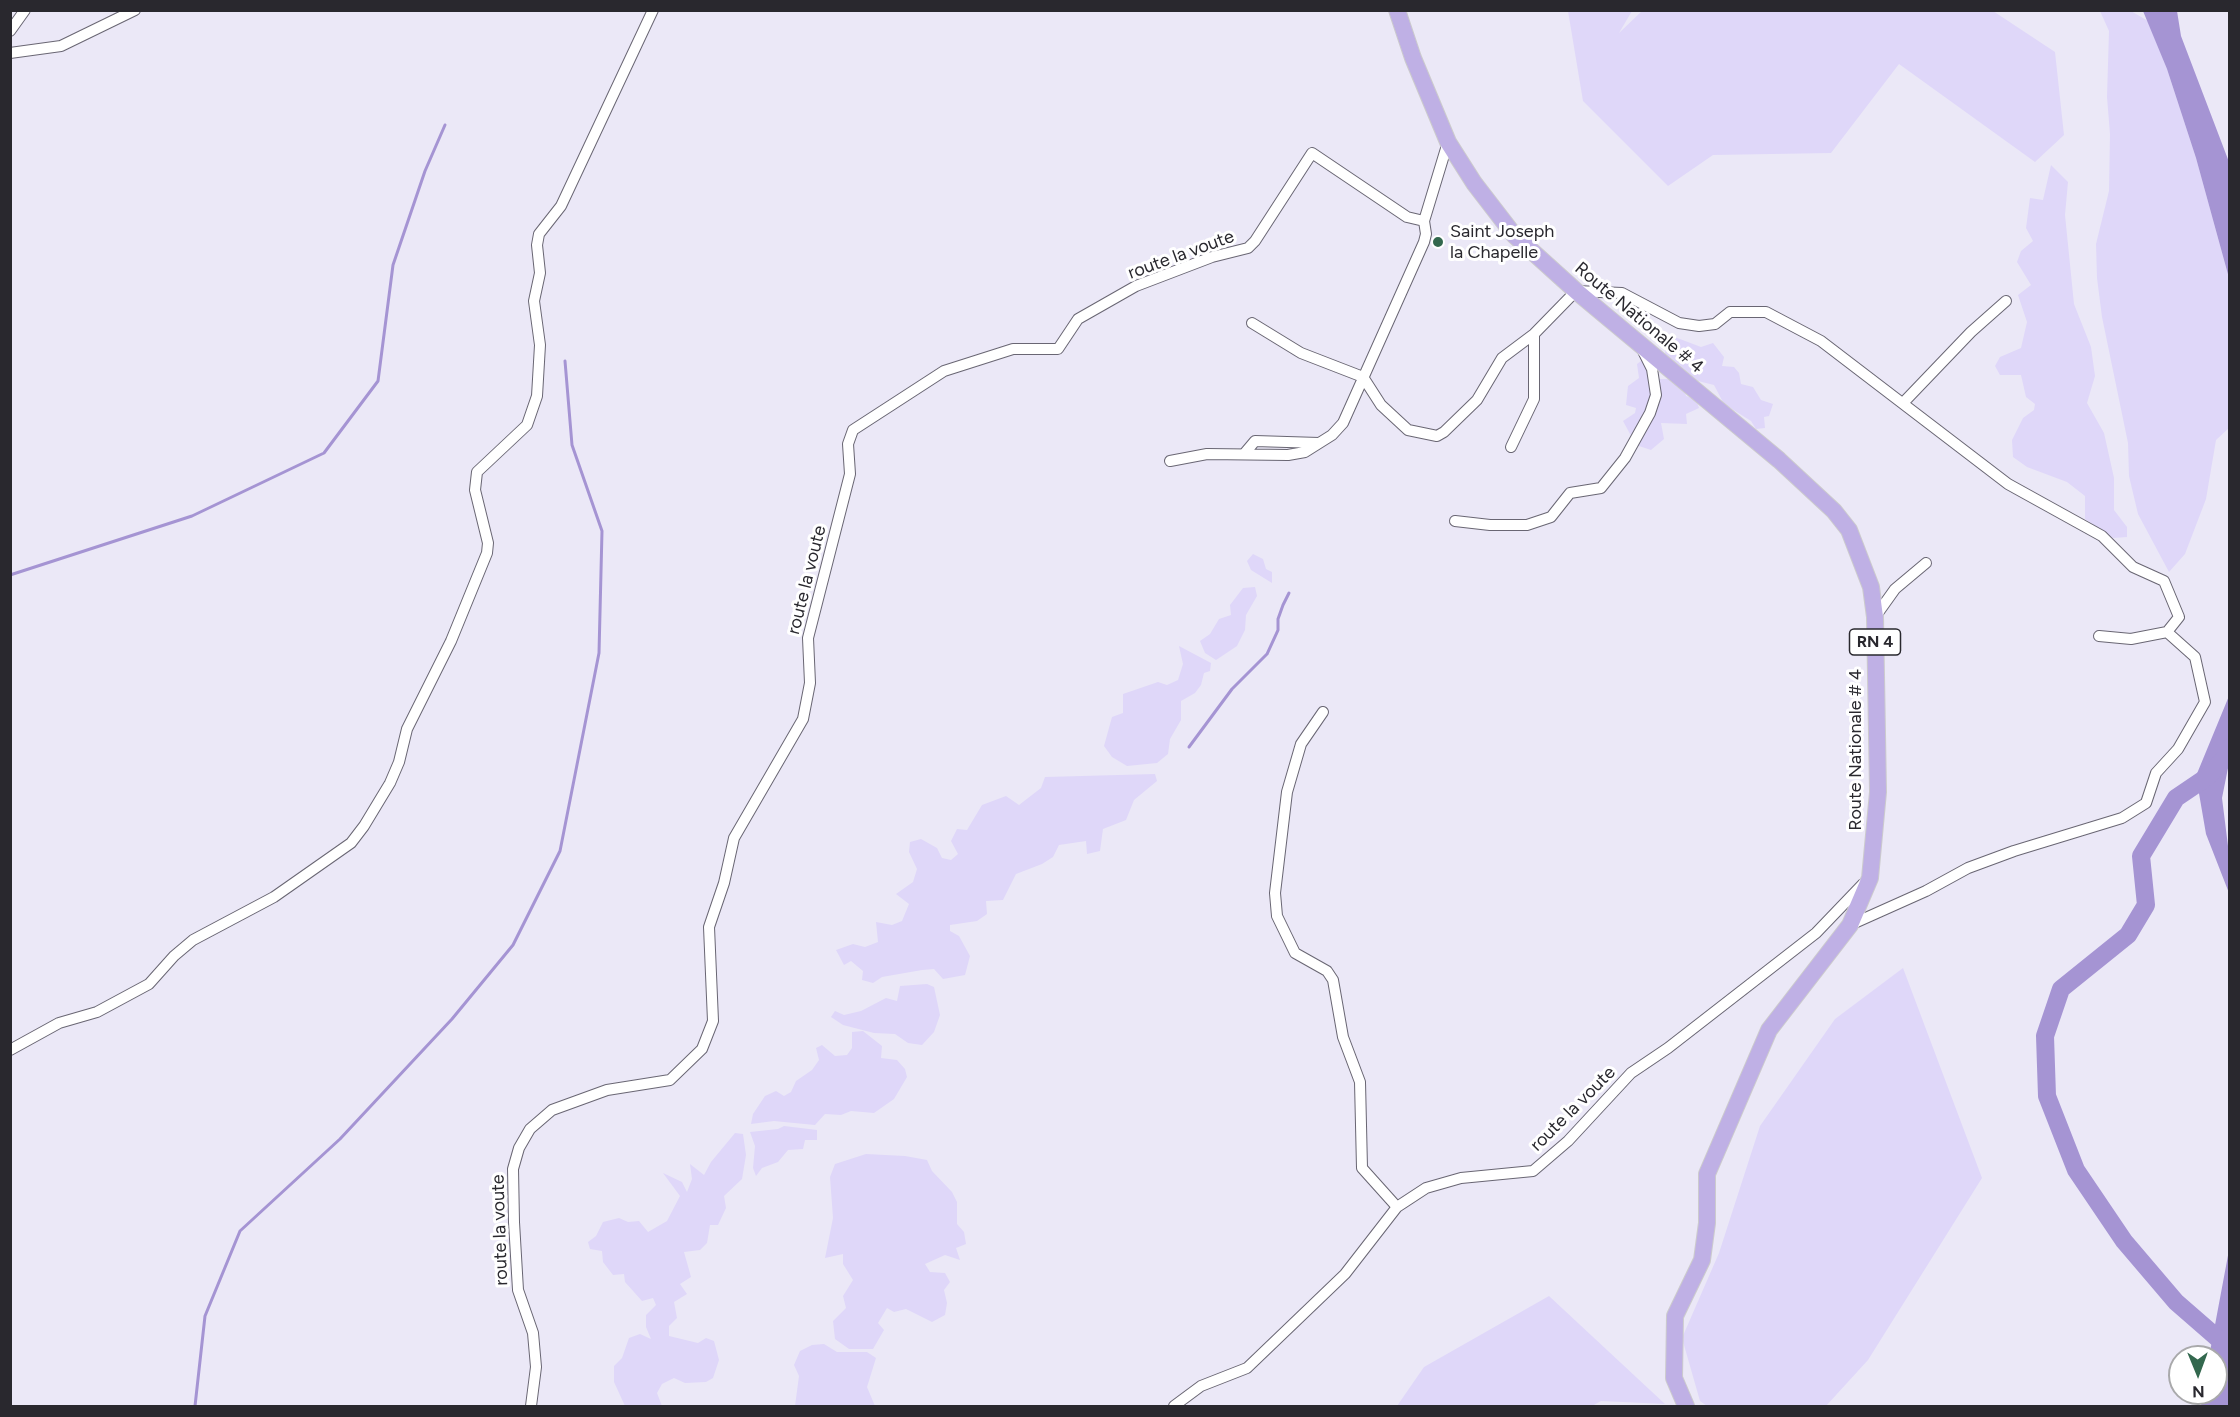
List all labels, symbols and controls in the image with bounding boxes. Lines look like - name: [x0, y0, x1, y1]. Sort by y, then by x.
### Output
- place label: Saint Joseph la Chapelle: [1450, 221, 1554, 264]
- street label: route la voute: [1125, 226, 1237, 284]
- marker: Saint Joseph la Chapelle: [1431, 235, 1445, 249]
- street label: Route Nationale # 4: [1570, 258, 1708, 378]
- street label: route la voute: [783, 523, 831, 637]
- road number: RN 4: [1850, 629, 1900, 655]
- street label: Route Nationale # 4: [1845, 669, 1867, 831]
- street label: route la voute: [1526, 1062, 1620, 1156]
- street label: route la voute: [487, 1174, 513, 1286]
- north arrow: [2168, 1345, 2228, 1405]
- text: N: [2192, 1382, 2205, 1401]

